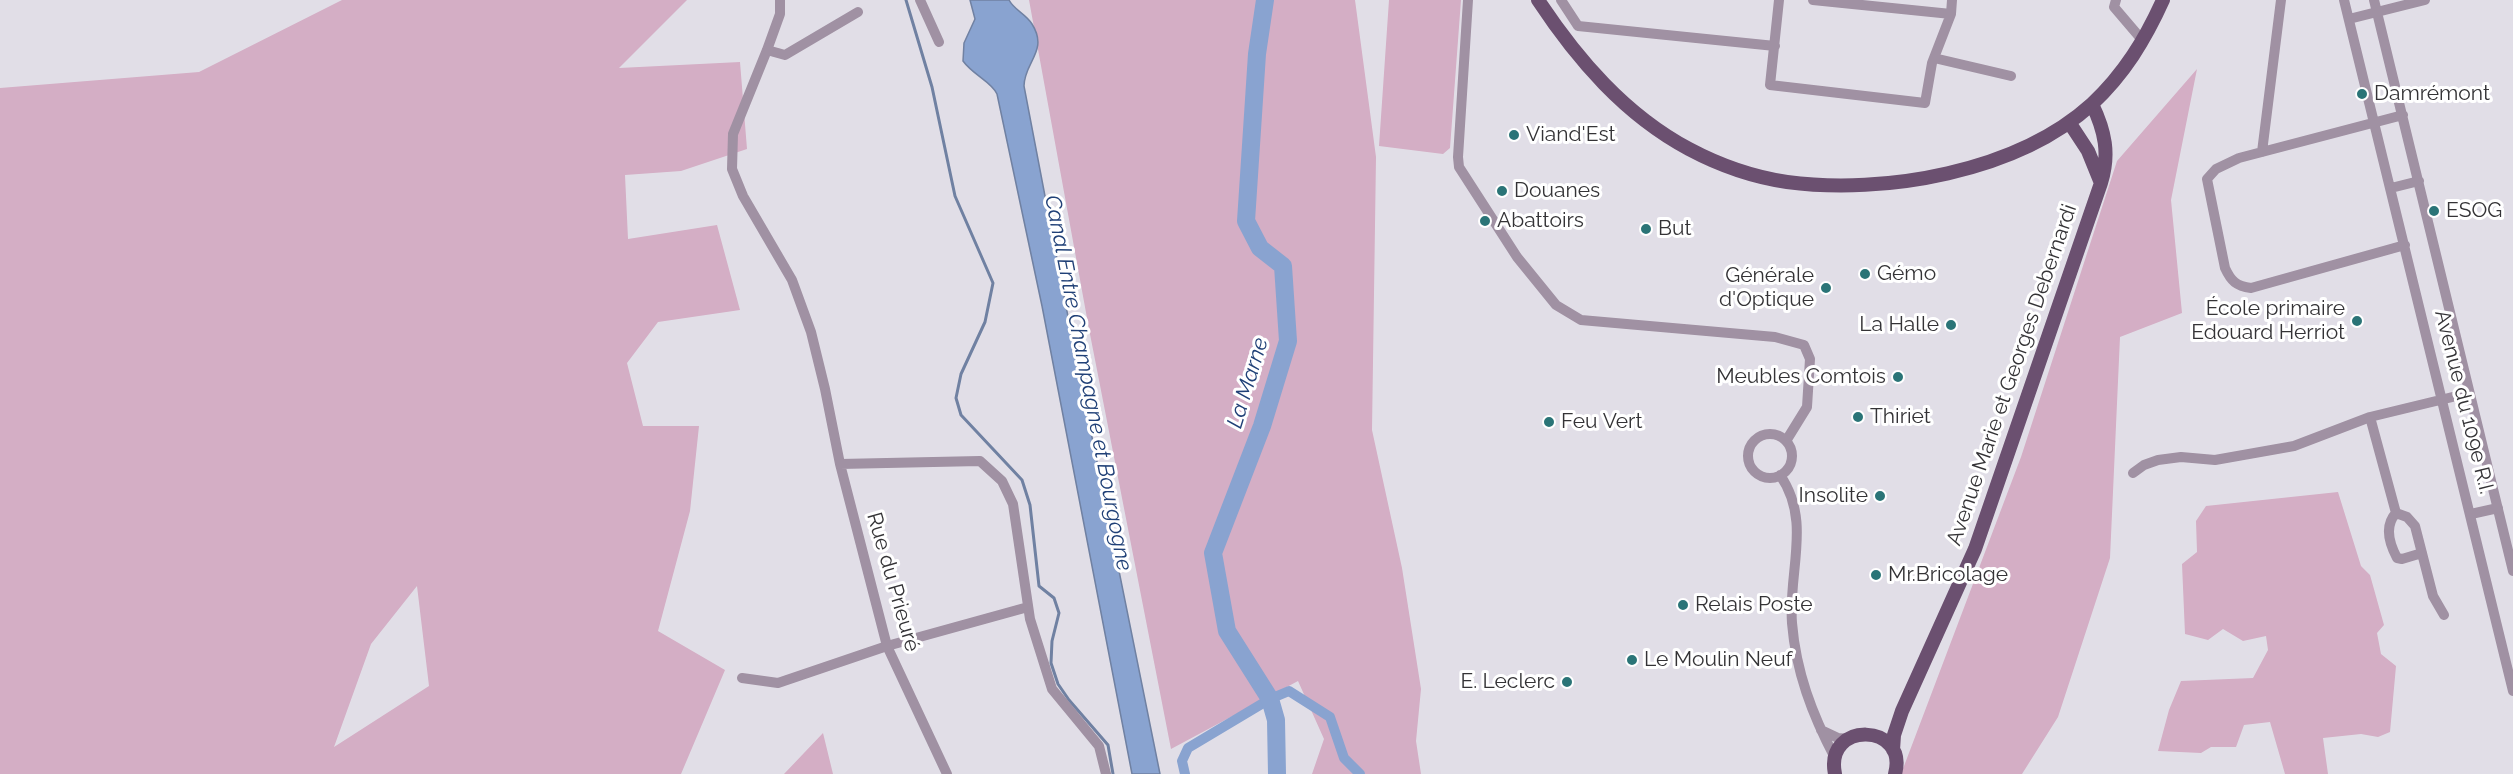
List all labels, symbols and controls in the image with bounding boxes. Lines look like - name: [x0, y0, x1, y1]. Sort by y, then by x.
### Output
- place label: Damrémont: [2374, 81, 2490, 107]
- marker: Damrémont: [2355, 87, 2369, 101]
- place label: Viand'Est: [1526, 122, 1616, 148]
- marker: Viand'Est: [1507, 128, 1521, 142]
- place label: Douanes: [1514, 178, 1600, 204]
- marker: Douanes: [1495, 184, 1509, 198]
- water label: Canal Entre Champagne et Bourgogne: [1039, 193, 1137, 573]
- place label: ESOG: [2446, 198, 2502, 224]
- street label: Avenue Marie et Georges Debernardi: [1942, 201, 2082, 549]
- marker: ESOG: [2427, 204, 2441, 218]
- place label: Abattoirs: [1497, 208, 1584, 234]
- marker: Abattoirs: [1478, 214, 1492, 228]
- place label: But: [1658, 216, 1691, 242]
- marker: But: [1639, 222, 1653, 236]
- place label: Gémo: [1877, 261, 1936, 287]
- place label: Générale d'Optique: [1719, 263, 1814, 313]
- marker: Gémo: [1858, 267, 1872, 281]
- marker: Générale d'Optique: [1819, 281, 1833, 295]
- place label: École primaire Edouard Herriot: [2191, 296, 2345, 346]
- street label: Avenue du 109e R.I.: [2429, 307, 2499, 497]
- place label: La Halle: [1859, 312, 1939, 338]
- marker: École primaire Edouard Herriot: [2350, 314, 2364, 328]
- marker: La Halle: [1944, 318, 1958, 332]
- water label: La Marne: [1222, 334, 1274, 432]
- place label: Meubles Comtois: [1716, 364, 1886, 390]
- marker: Meubles Comtois: [1891, 370, 1905, 384]
- place label: Thiriet: [1870, 404, 1931, 430]
- place label: Feu Vert: [1561, 409, 1642, 435]
- marker: Thiriet: [1851, 410, 1865, 424]
- marker: Feu Vert: [1542, 415, 1556, 429]
- place label: Insolite: [1798, 483, 1868, 509]
- marker: Insolite: [1873, 489, 1887, 503]
- street label: Rue du Prieuré: [861, 509, 925, 655]
- place label: Mr.Bricolage: [1888, 562, 2008, 588]
- marker: Mr.Bricolage: [1869, 568, 1883, 582]
- place label: Relais Poste: [1695, 592, 1813, 618]
- marker: Relais Poste: [1676, 598, 1690, 612]
- place label: Le Moulin Neuf: [1644, 647, 1793, 673]
- marker: Le Moulin Neuf: [1625, 653, 1639, 667]
- place label: E. Leclerc: [1460, 669, 1555, 695]
- marker: E. Leclerc: [1560, 675, 1574, 689]

